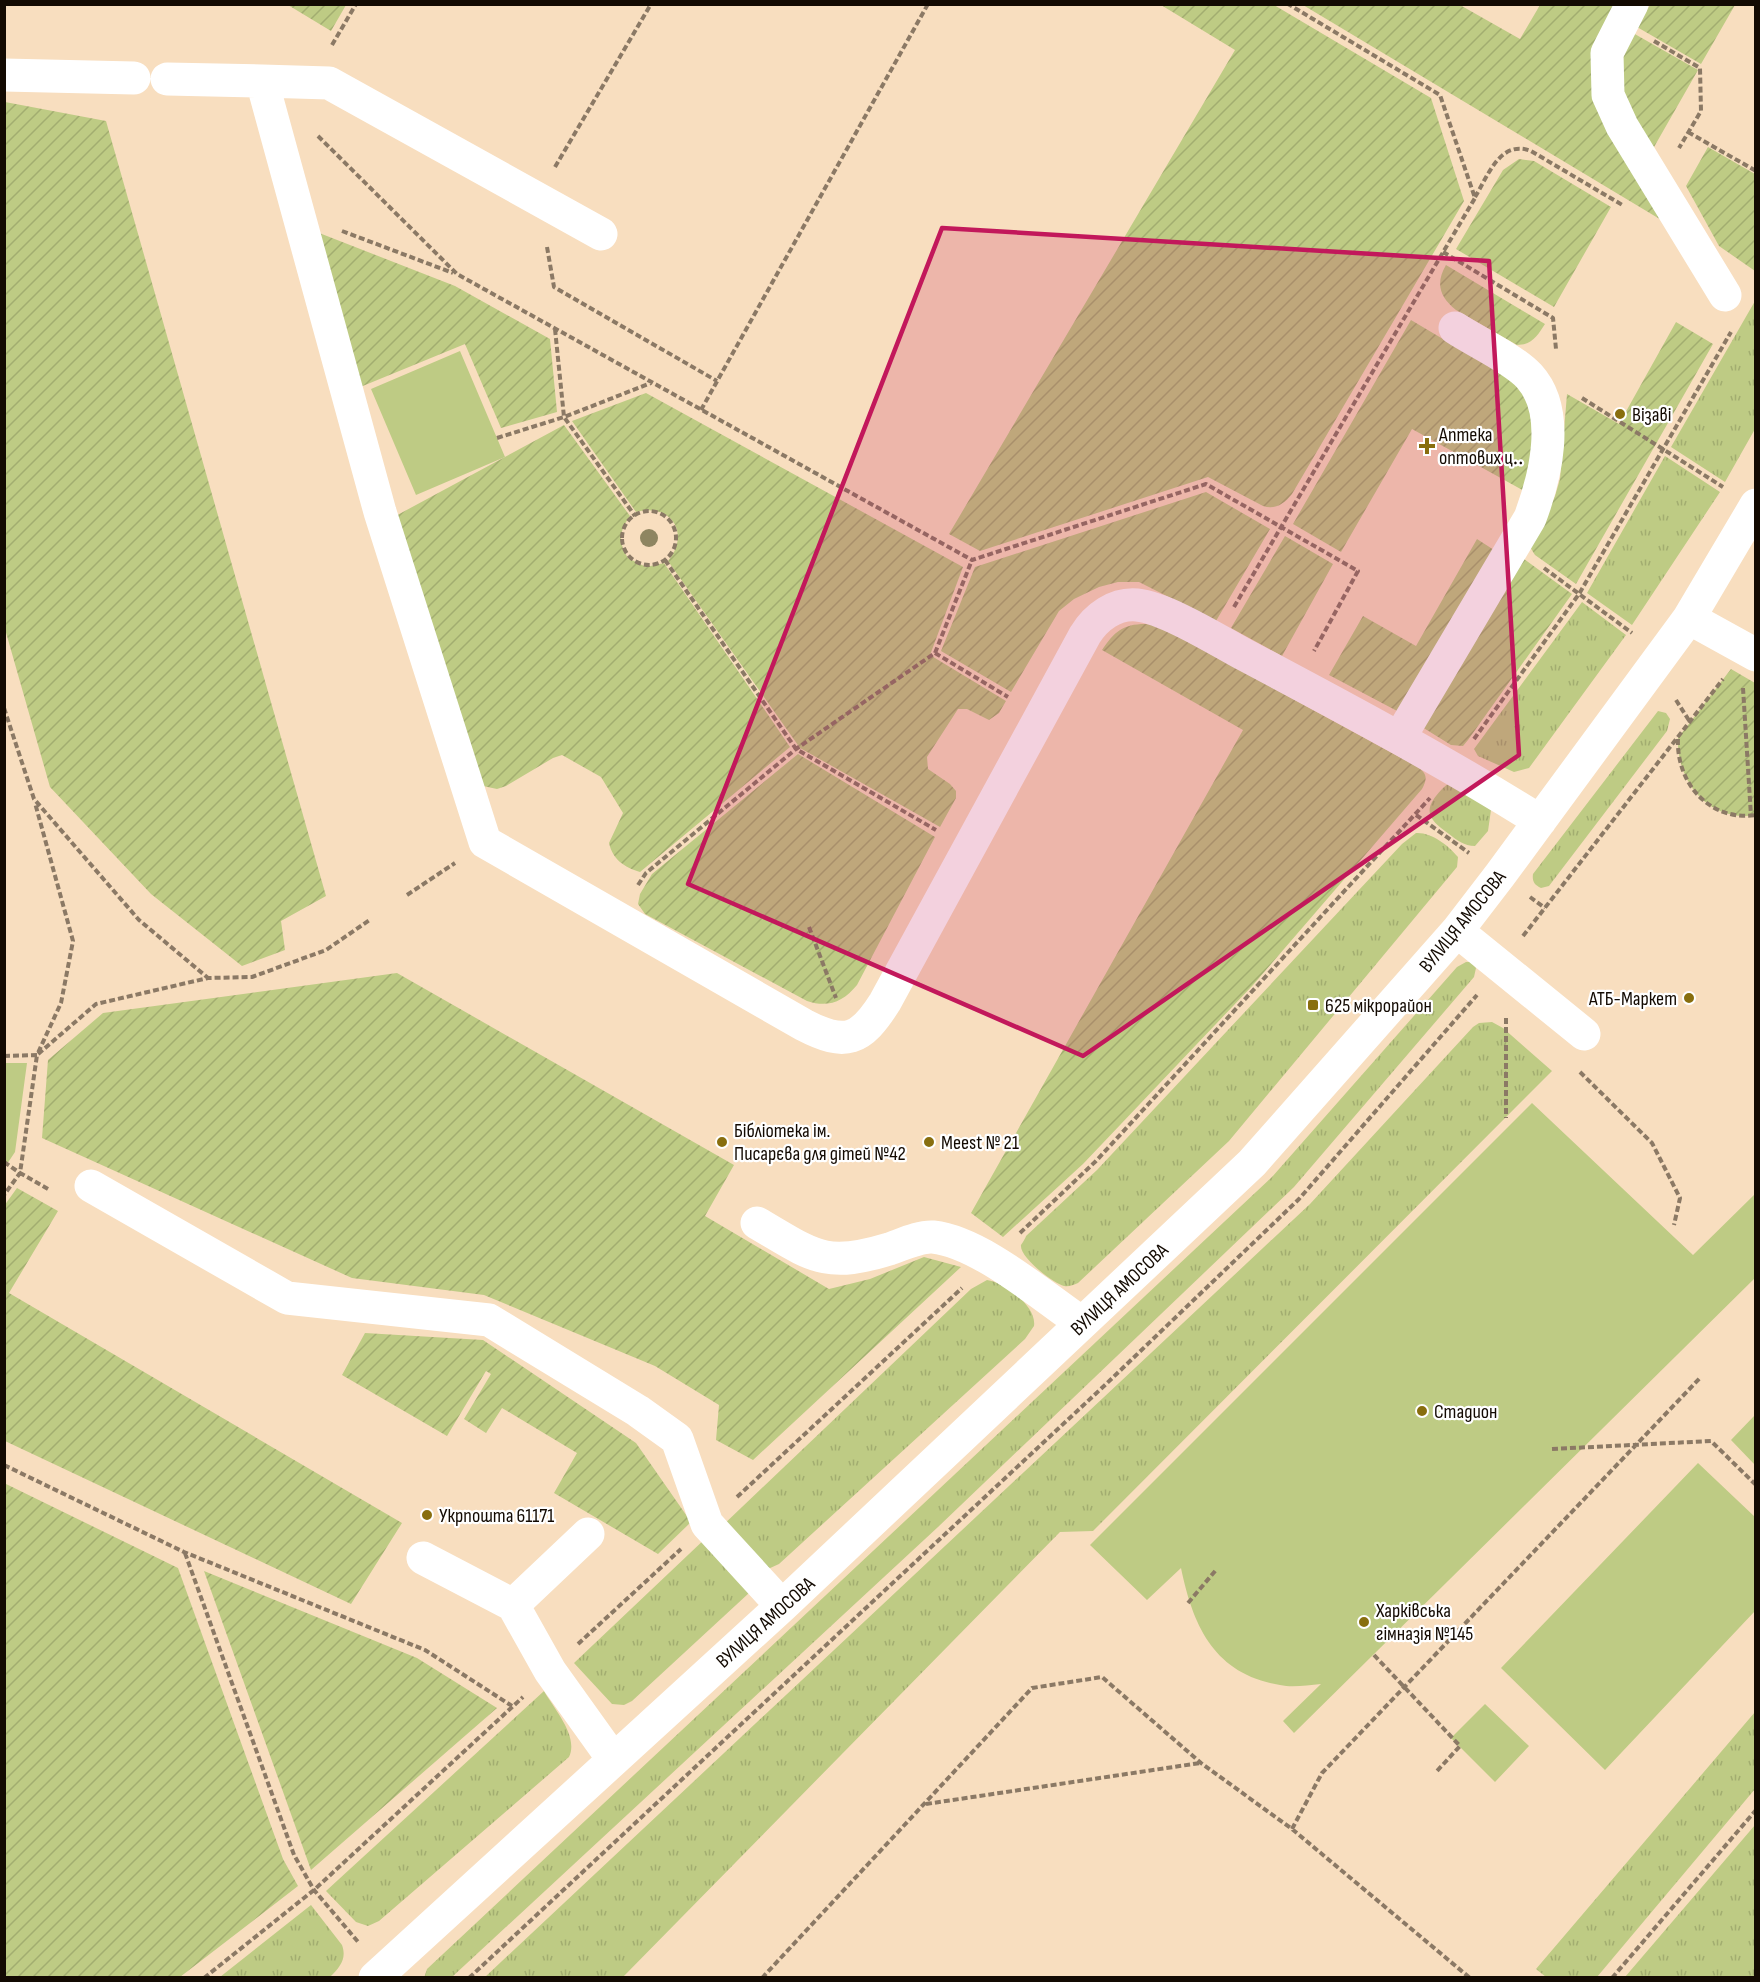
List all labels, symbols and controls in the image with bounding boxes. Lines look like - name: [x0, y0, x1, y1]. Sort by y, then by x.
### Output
- place label: Візаві: [1632, 403, 1672, 427]
- marker: Візаві: [1613, 407, 1627, 421]
- place label: Аптека оптових ц‥: [1438, 423, 1523, 470]
- marker: Аптека оптових ц‥: [1420, 439, 1434, 453]
- street label: ВУЛИЦЯ АМОСОВА: [1414, 865, 1512, 978]
- place label: АТБ-Маркет: [1588, 987, 1677, 1011]
- marker: АТБ-Маркет: [1682, 991, 1696, 1005]
- place label: 625 мікрорайон: [1325, 994, 1432, 1018]
- marker: 625 мікрорайон: [1306, 998, 1320, 1012]
- place label: Бібліотека ім. Писарєва для дітей №42: [734, 1119, 906, 1166]
- place label: Meest № 21: [941, 1131, 1019, 1155]
- marker: Бібліотека ім. Писарєва для дітей №42: [715, 1135, 729, 1149]
- marker: Meest № 21: [922, 1135, 936, 1149]
- street label: ВУЛИЦЯ АМОСОВА: [1066, 1238, 1174, 1341]
- place label: Стадион: [1434, 1400, 1497, 1424]
- marker: Стадион: [1415, 1404, 1429, 1418]
- place label: Укрпошта 61171: [439, 1504, 554, 1528]
- marker: Укрпошта 61171: [420, 1508, 434, 1522]
- street label: ВУЛИЦЯ АМОСОВА: [711, 1572, 820, 1673]
- place label: Харківська гімназія №145: [1375, 1599, 1473, 1646]
- marker: Харківська гімназія №145: [1357, 1615, 1371, 1629]

